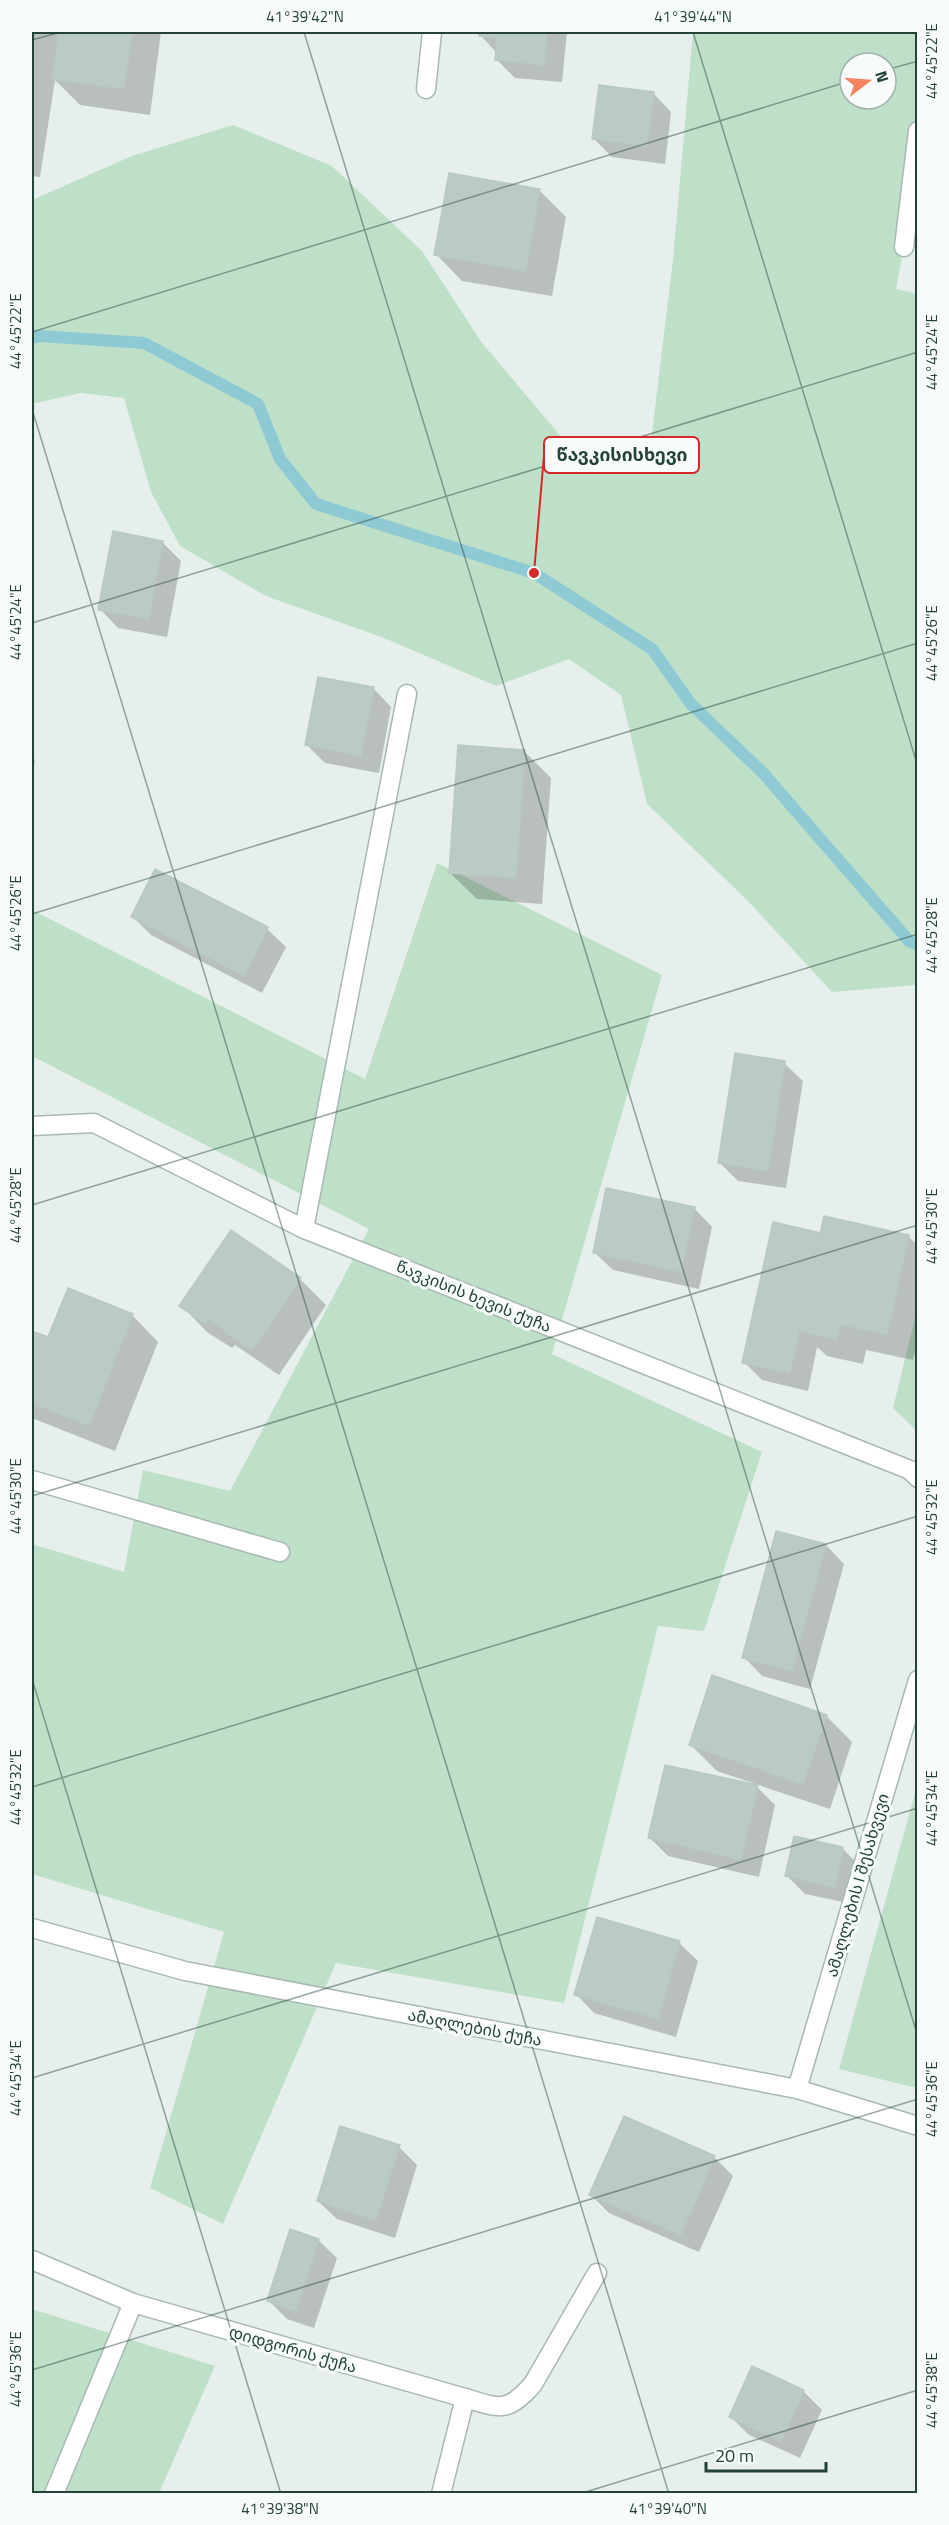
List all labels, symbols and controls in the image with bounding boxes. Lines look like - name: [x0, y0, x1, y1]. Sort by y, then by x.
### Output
- text: 41°39'42"N: [266, 5, 344, 28]
- text: 41°39'44"N: [654, 5, 732, 28]
- text: 44°45'22"E: [920, 23, 943, 99]
- north arrow: [838, 51, 898, 111]
- text: N: [869, 68, 895, 85]
- text: 44°45'22"E: [4, 293, 27, 369]
- text: 44°45'24"E: [920, 314, 943, 390]
- callout: წავკისისხევი: [544, 437, 699, 473]
- text: წავკისისხევი: [557, 441, 688, 468]
- text: 44°45'24"E: [4, 584, 27, 660]
- text: 44°45'26"E: [920, 605, 943, 681]
- text: 44°45'26"E: [4, 875, 27, 951]
- text: 44°45'28"E: [920, 897, 943, 973]
- text: 44°45'28"E: [4, 1167, 27, 1243]
- text: 44°45'30"E: [920, 1188, 943, 1264]
- street label: წავკისის ხევის ქუჩა: [393, 1254, 555, 1338]
- text: 44°45'30"E: [4, 1458, 27, 1534]
- text: 44°45'32"E: [920, 1479, 943, 1555]
- text: 44°45'32"E: [4, 1749, 27, 1825]
- text: 44°45'34"E: [920, 1770, 943, 1846]
- street label: ამაღლების I შესახვევი: [819, 1790, 895, 1980]
- street label: ამაღლების ქუჩა: [406, 2002, 544, 2052]
- text: 44°45'34"E: [4, 2040, 27, 2116]
- text: 44°45'36"E: [920, 2061, 943, 2137]
- street label: დიდგორის ქუჩა: [226, 2319, 360, 2379]
- text: 44°45'36"E: [4, 2331, 27, 2407]
- text: 44°45'38"E: [920, 2352, 943, 2428]
- scale bar: [706, 2435, 826, 2473]
- text: 20 m: [715, 2442, 754, 2469]
- text: 41°39'38"N: [241, 2497, 319, 2520]
- text: 41°39'40"N: [629, 2497, 707, 2520]

